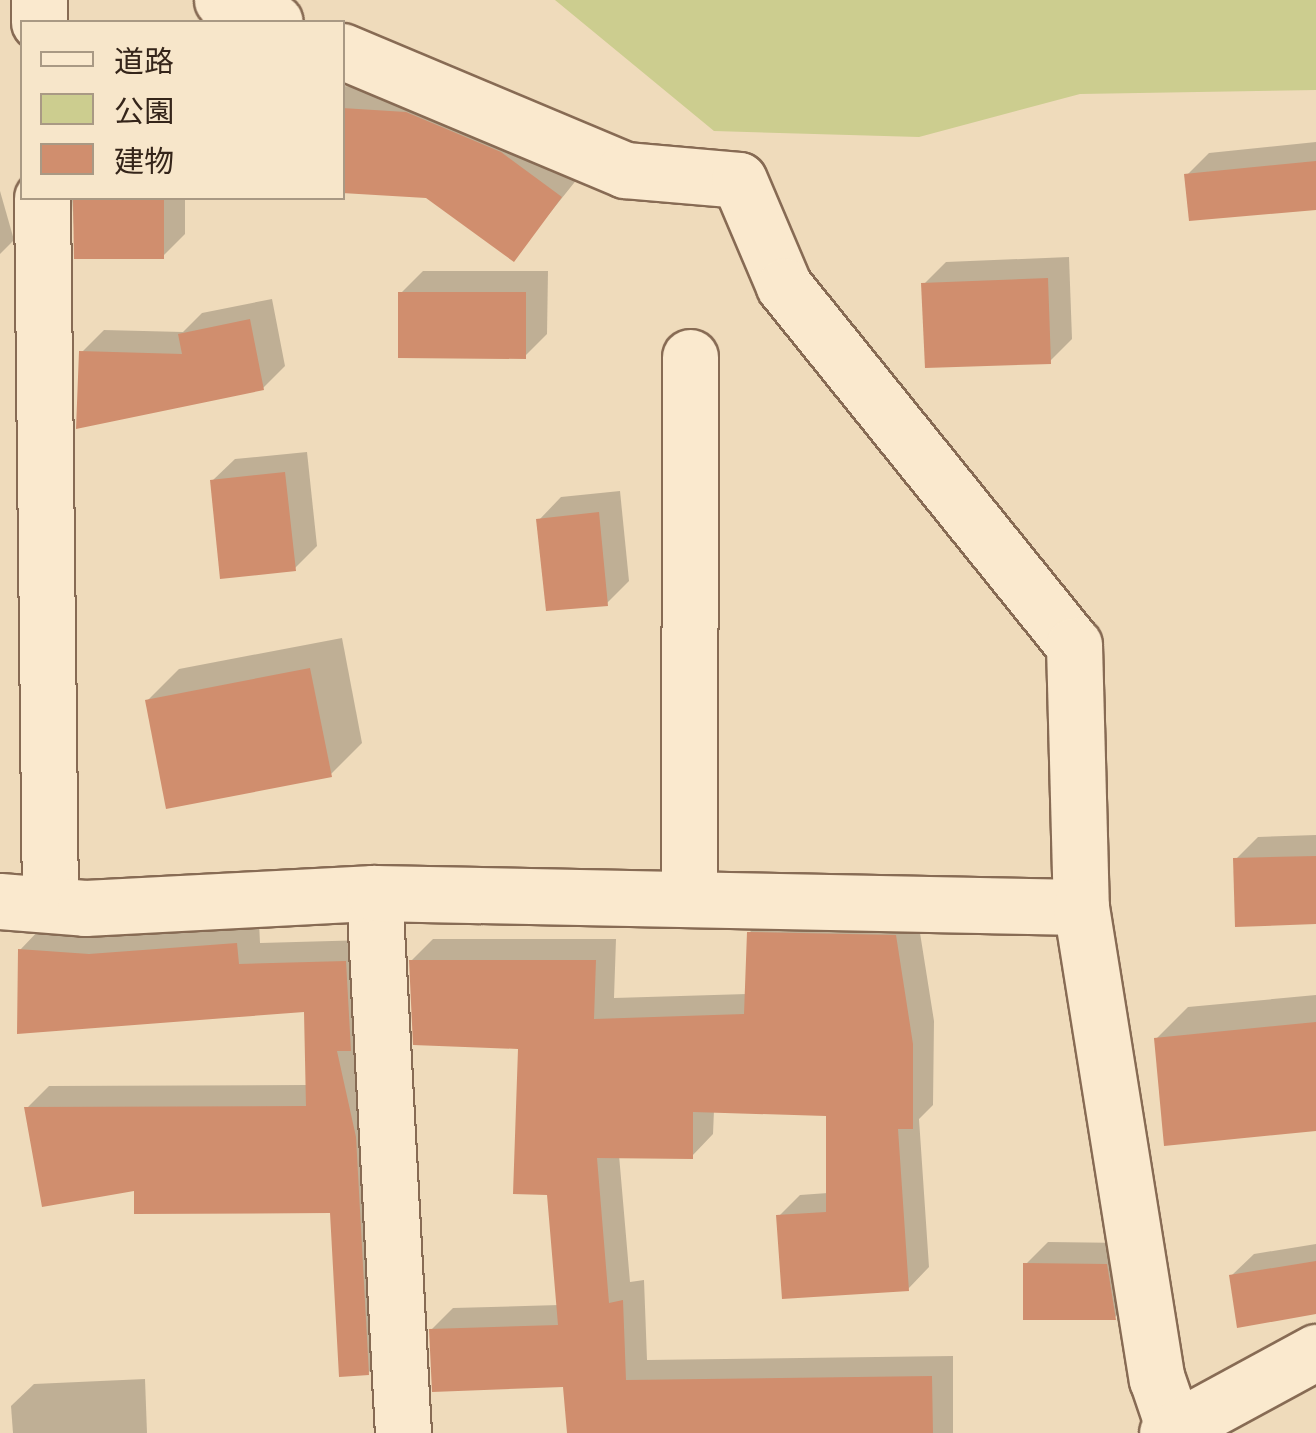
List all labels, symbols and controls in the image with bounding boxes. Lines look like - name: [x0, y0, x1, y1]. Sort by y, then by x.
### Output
- legend: [20, 20, 345, 200]
- text: 道路: [114, 45, 174, 78]
- text: 公園: [114, 95, 174, 128]
- text: 建物: [114, 145, 174, 178]

